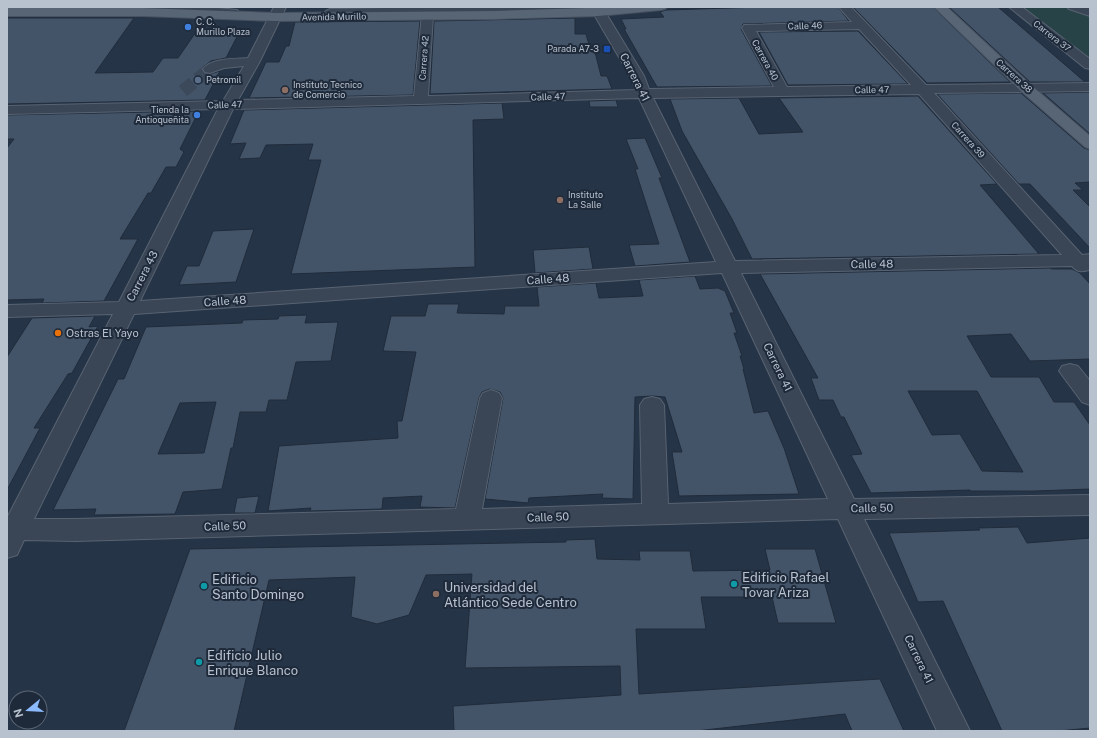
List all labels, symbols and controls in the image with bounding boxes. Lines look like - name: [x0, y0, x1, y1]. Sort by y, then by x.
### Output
- street label: Avenida Murillo: [302, 10, 366, 23]
- place label: C. C. Murillo Plaza: [196, 16, 250, 37]
- street label: Carrera 37: [1031, 18, 1073, 54]
- street label: Calle 46: [787, 19, 823, 32]
- marker: C. C. Murillo Plaza: [183, 22, 193, 32]
- street label: Carrera 42: [416, 35, 431, 81]
- street label: Carrera 40: [750, 37, 781, 82]
- place label: Parada A7-3: [547, 43, 599, 54]
- marker: Parada A7-3: [602, 44, 612, 54]
- street label: Carrera 41: [618, 51, 652, 103]
- street label: Carrera 38: [994, 56, 1035, 95]
- place label: Petromil: [206, 74, 242, 85]
- marker: Petromil: [193, 75, 203, 85]
- place label: Instituto Tecnico de Comercio: [293, 79, 362, 100]
- street label: Calle 47: [855, 84, 889, 95]
- marker: Instituto Tecnico de Comercio: [280, 85, 290, 95]
- street label: Calle 47: [531, 90, 565, 103]
- street label: Calle 47: [208, 98, 242, 111]
- place label: Tienda la Antioqueñita: [135, 104, 189, 125]
- marker: Tienda la Antioqueñita: [192, 110, 202, 120]
- street label: Carrera 39: [949, 119, 988, 160]
- place label: Instituto La Salle: [568, 189, 603, 210]
- marker: Instituto La Salle: [555, 195, 565, 205]
- street label: Carrera 43: [124, 249, 160, 303]
- street label: Calle 48: [851, 258, 893, 270]
- street label: Calle 48: [526, 272, 570, 286]
- street label: Calle 48: [203, 294, 247, 308]
- place label: Ostras El Yayo: [66, 327, 139, 339]
- marker: Ostras El Yayo: [53, 328, 63, 338]
- street label: Carrera 41: [761, 341, 795, 393]
- street label: Calle 50: [851, 502, 894, 514]
- street label: Calle 50: [527, 510, 570, 524]
- street label: Calle 50: [204, 519, 247, 533]
- place label: Edificio Rafael Tovar Ariza: [742, 570, 829, 600]
- place label: Edificio Santo Domingo: [212, 572, 304, 602]
- marker: Edificio Rafael Tovar Ariza: [729, 579, 739, 589]
- place label: Universidad del Atlántico Sede Centro: [444, 580, 577, 610]
- marker: Edificio Santo Domingo: [199, 581, 209, 591]
- marker: Universidad del Atlántico Sede Centro: [431, 589, 441, 599]
- street label: Carrera 41: [902, 633, 936, 685]
- place label: Edificio Julio Enrique Blanco: [207, 648, 298, 678]
- marker: Edificio Julio Enrique Blanco: [194, 657, 204, 667]
- north arrow: [8, 690, 48, 730]
- text: N: [11, 707, 26, 719]

